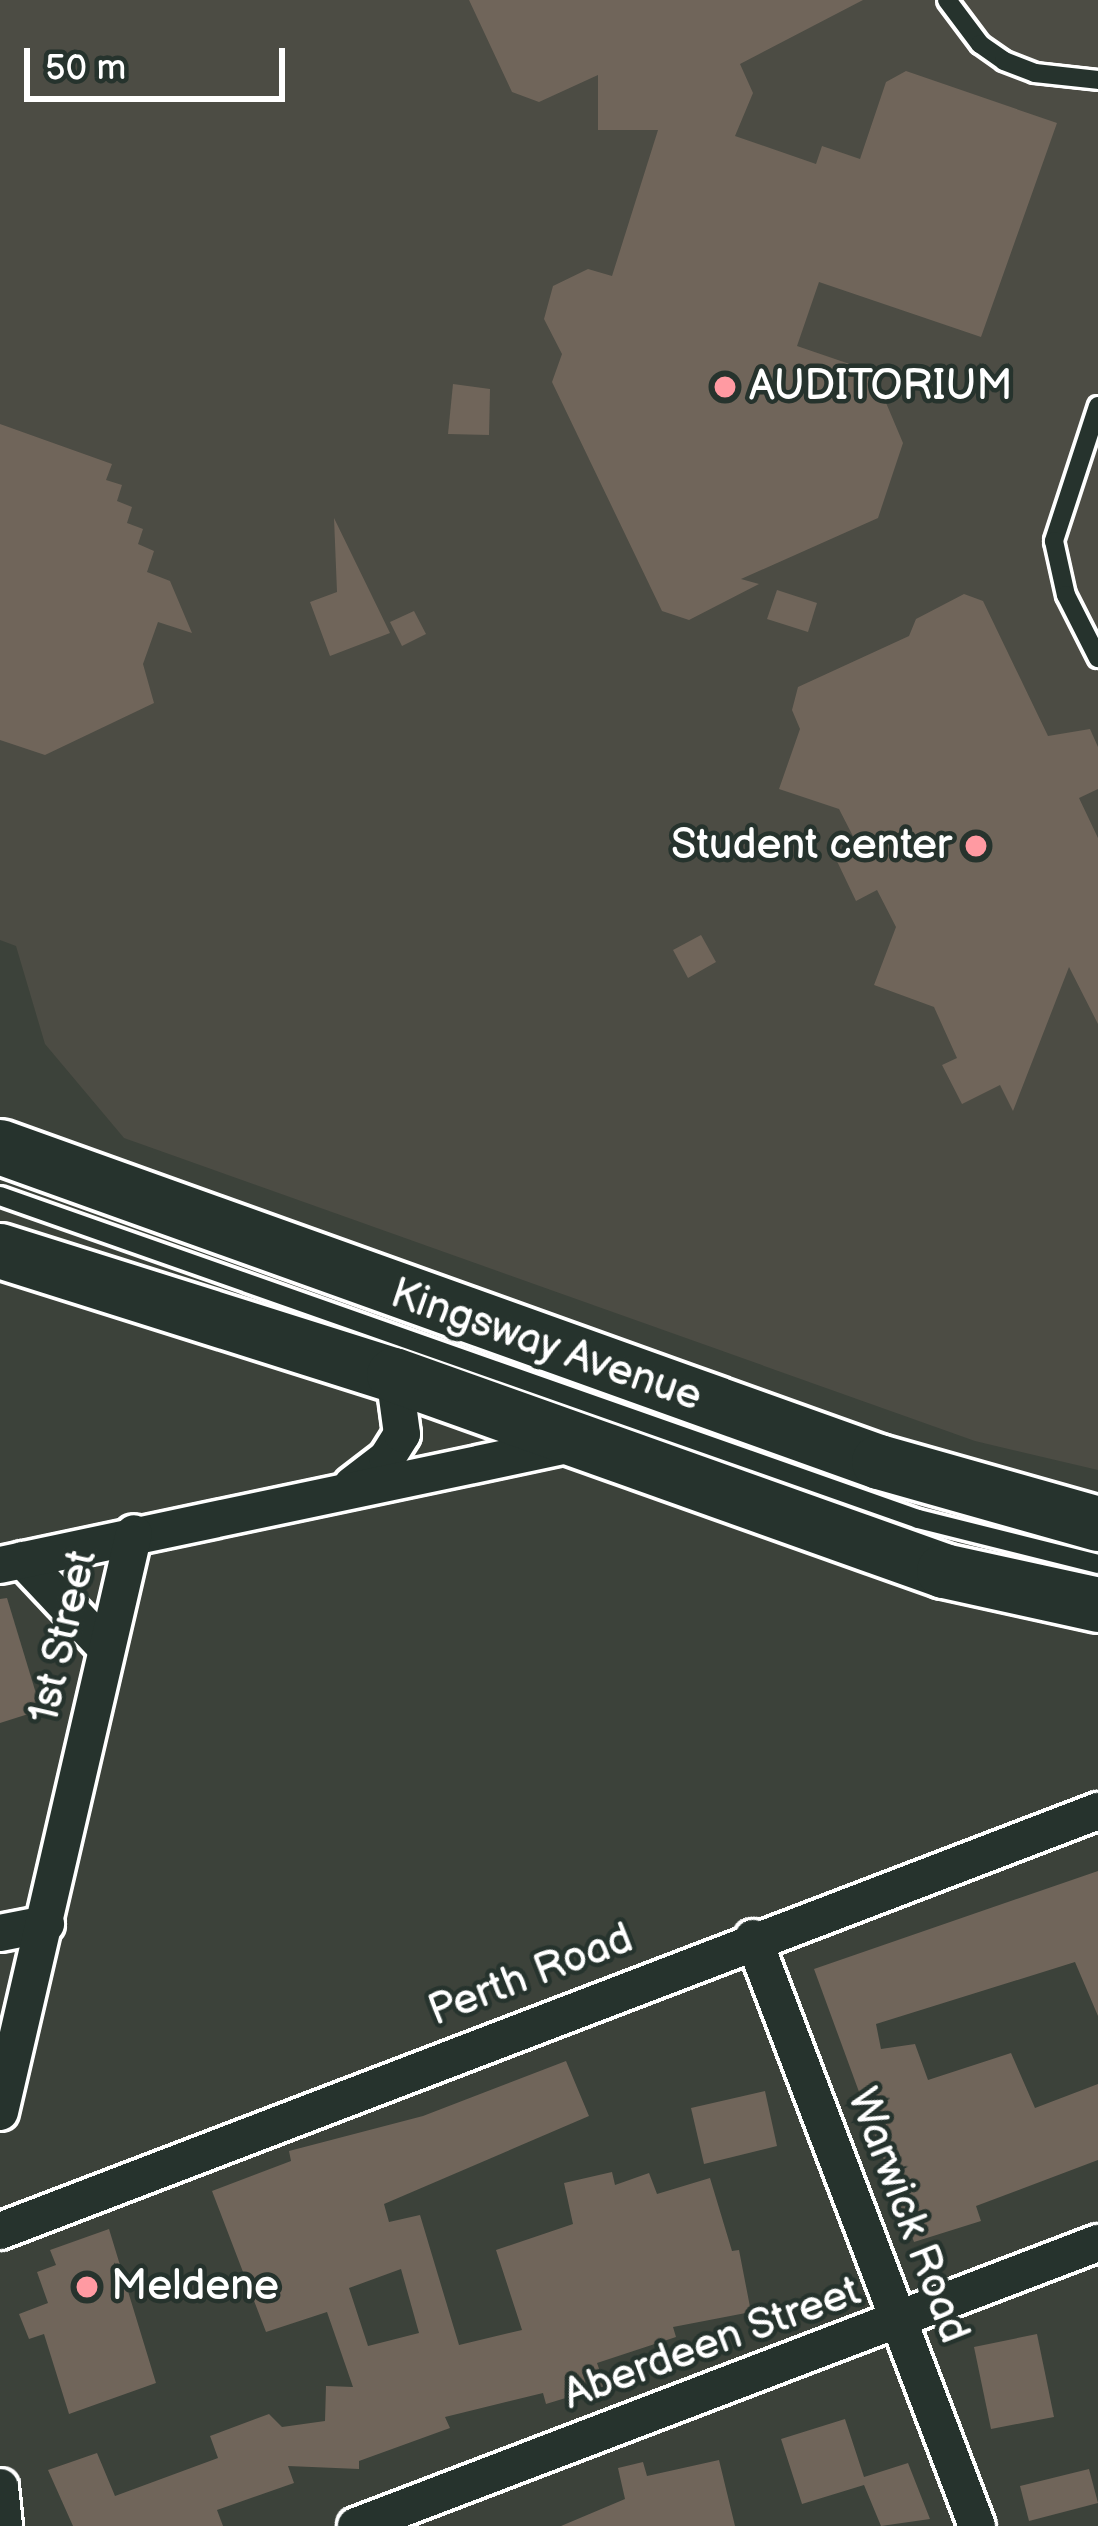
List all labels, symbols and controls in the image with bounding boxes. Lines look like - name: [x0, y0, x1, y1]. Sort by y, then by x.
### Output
- scale bar: [30, 24, 291, 98]
- text: 50 m: [45, 47, 126, 90]
- place label: AUDITORIUM: [749, 362, 1012, 412]
- marker: AUDITORIUM: [712, 374, 738, 400]
- place label: Student center: [671, 821, 952, 871]
- marker: Student center: [963, 833, 989, 859]
- street label: Kingsway Avenue: [383, 1269, 709, 1423]
- street label: 1st Street: [20, 1545, 108, 1729]
- street label: Perth Road: [422, 1914, 640, 2038]
- street label: Warwick Road: [835, 2082, 979, 2350]
- place label: Meldene: [111, 2262, 279, 2312]
- street label: Aberdeen Street: [556, 2267, 868, 2421]
- marker: Meldene: [74, 2274, 100, 2300]

